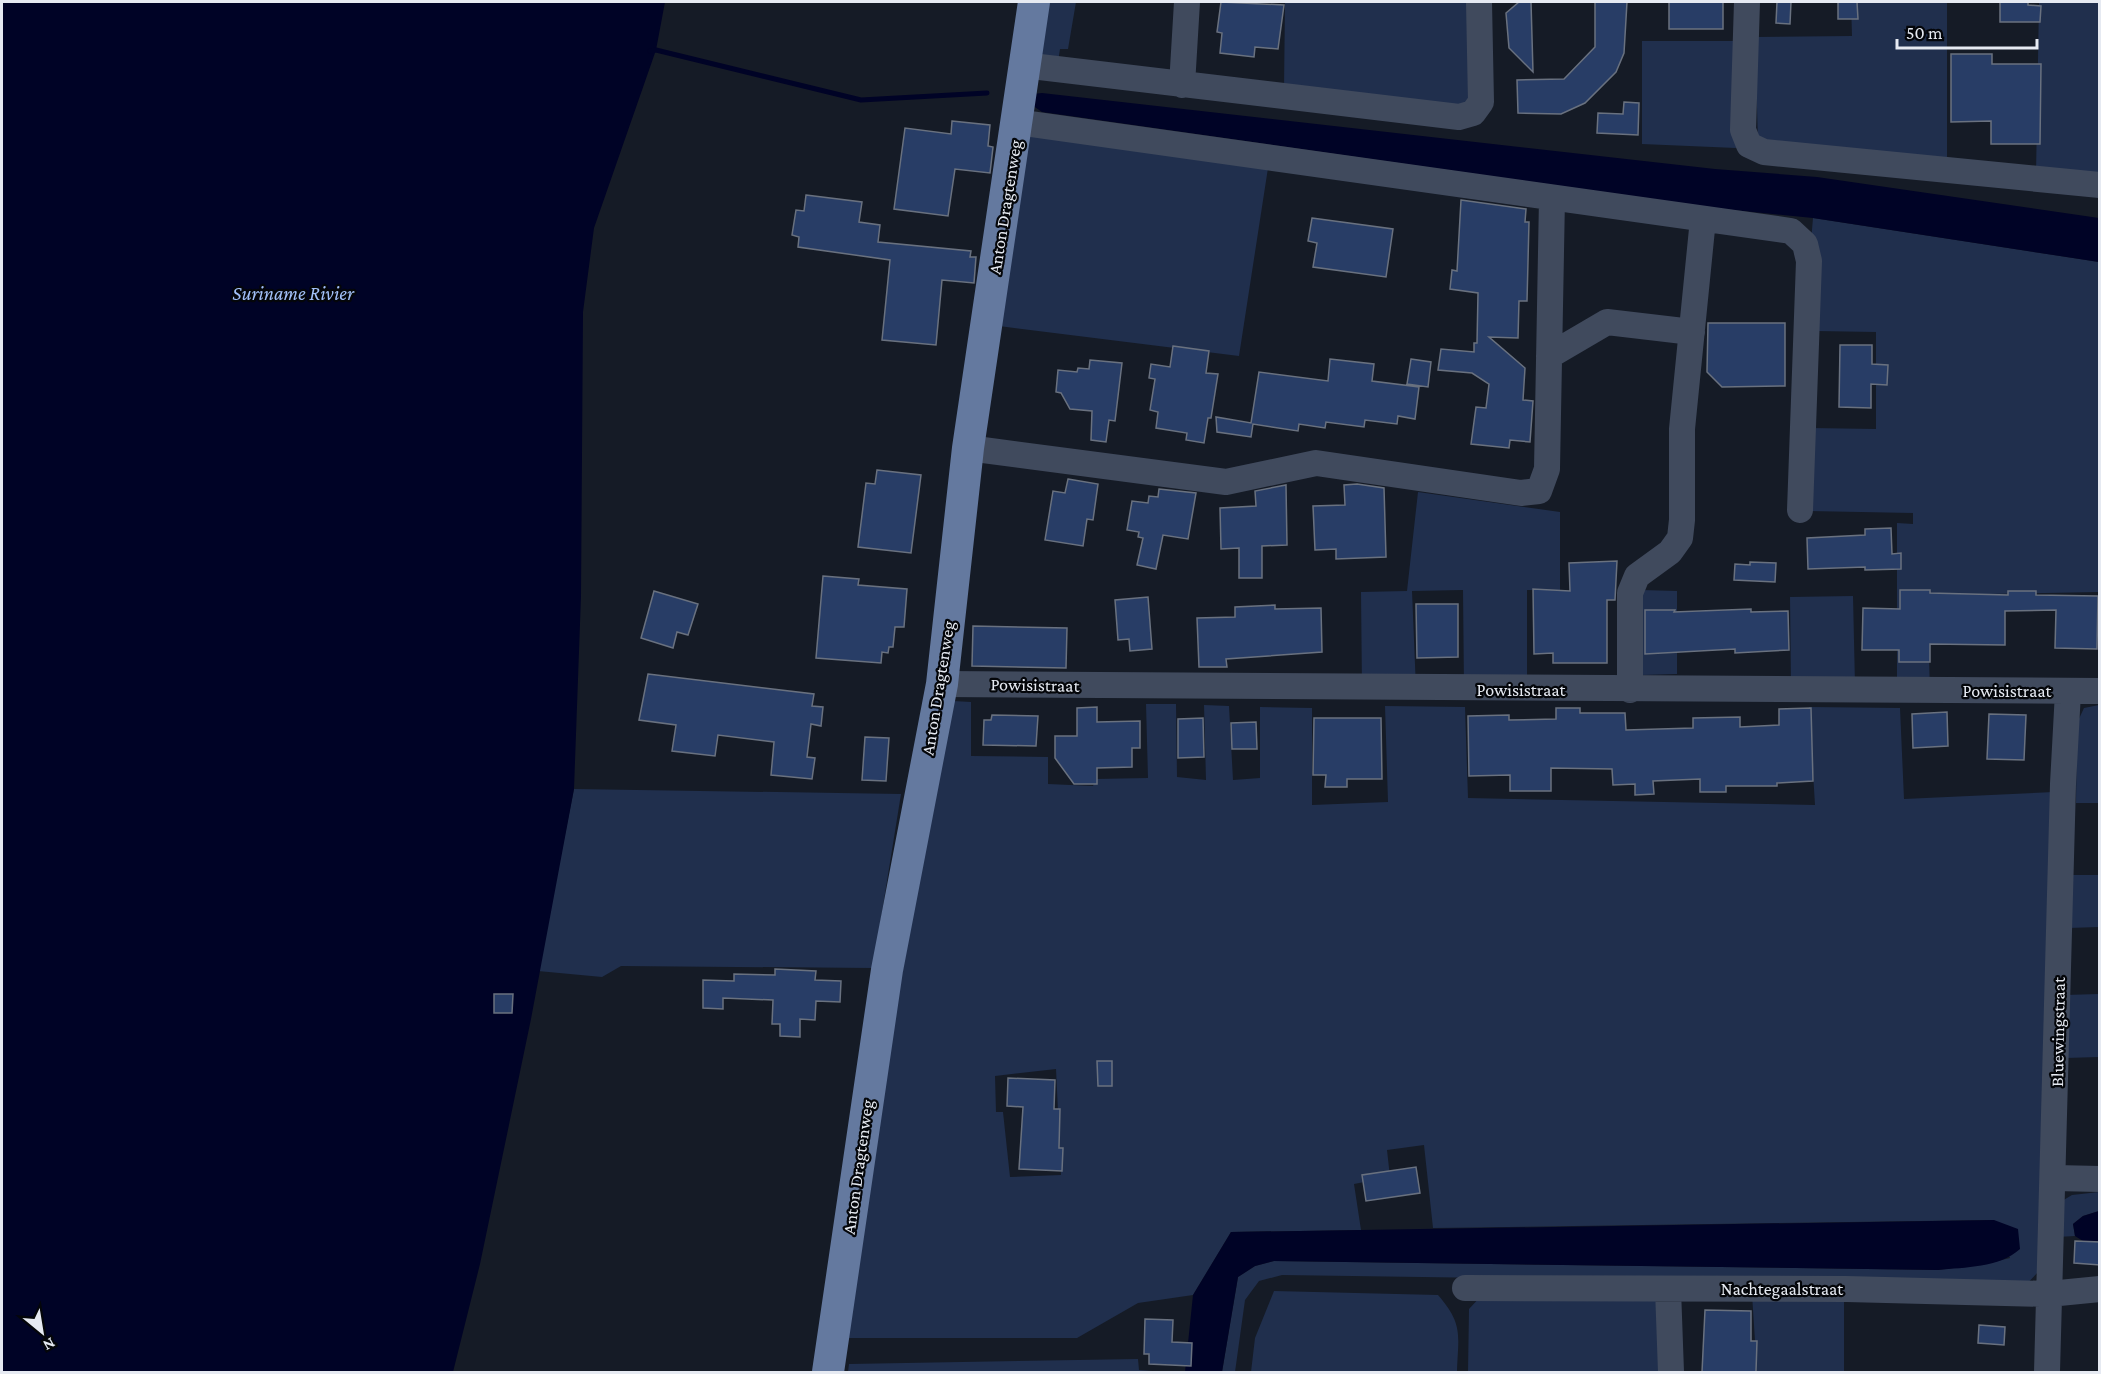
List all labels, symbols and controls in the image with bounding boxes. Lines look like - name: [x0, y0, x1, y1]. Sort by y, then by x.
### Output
- scale bar: [1897, 12, 2036, 50]
- text: 50 m: [1906, 23, 1943, 43]
- street label: Anton Dragtenweg: [984, 138, 1026, 276]
- water label: Suriname Rivier: [232, 282, 355, 304]
- street label: Anton Dragtenweg: [917, 619, 959, 757]
- street label: Powisistraat: [990, 674, 1081, 696]
- street label: Powisistraat: [1476, 680, 1567, 700]
- street label: Powisistraat: [1962, 681, 2053, 701]
- street label: Bluewingstraat: [2047, 976, 2069, 1087]
- street label: Anton Dragtenweg: [839, 1098, 877, 1236]
- street label: Nachtegaalstraat: [1721, 1279, 1844, 1299]
- north arrow: [12, 1302, 72, 1362]
- text: N: [40, 1334, 58, 1355]

